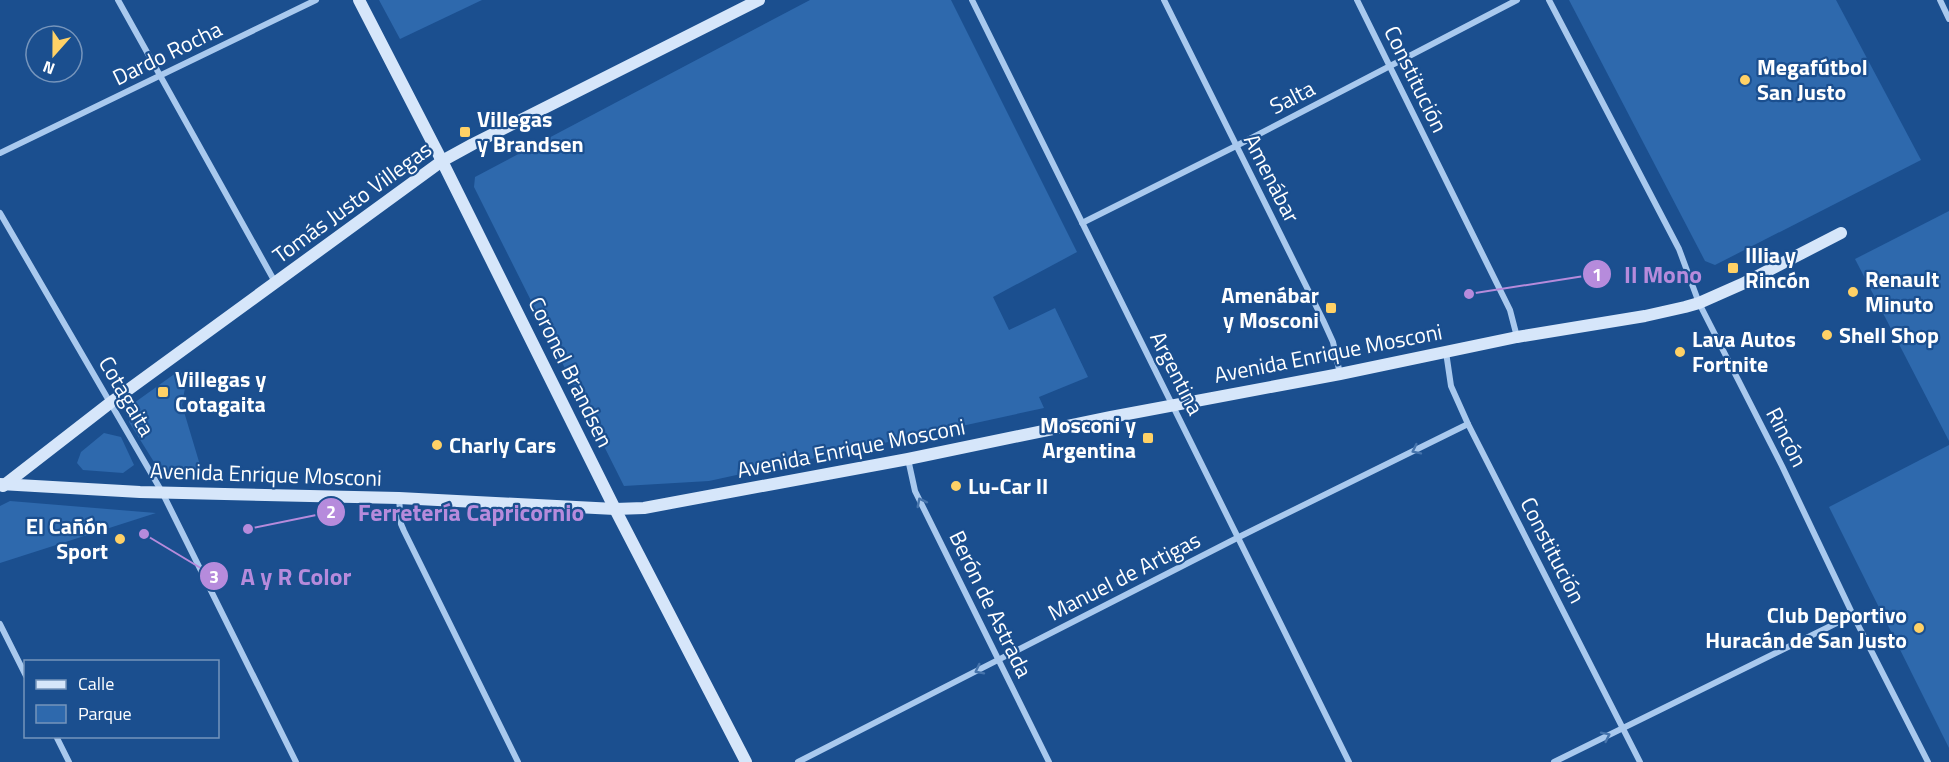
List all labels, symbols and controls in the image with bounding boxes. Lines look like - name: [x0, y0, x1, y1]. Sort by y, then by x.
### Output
- street label: Dardo Rocha: [107, 12, 227, 94]
- street label: Constitución: [1375, 20, 1457, 138]
- north arrow: [24, 24, 84, 84]
- place label: Megafútbol San Justo: [1757, 50, 1868, 109]
- text: N: [39, 55, 58, 81]
- street label: Salta: [1263, 71, 1321, 123]
- marker: Megafútbol San Justo: [1738, 73, 1752, 87]
- place label: Villegas y Brandsen: [477, 102, 584, 161]
- marker: Villegas y Brandsen: [458, 125, 472, 139]
- street label: Amenábar: [1235, 128, 1309, 229]
- street label: Tomás Justo Villegas: [265, 133, 439, 271]
- place label: Illia y Rincón: [1745, 238, 1810, 297]
- callout: Il Mono: [1582, 253, 1714, 295]
- text: Il Mono: [1624, 256, 1702, 292]
- text: 1: [1592, 261, 1602, 288]
- marker: Illia y Rincón: [1726, 261, 1740, 275]
- place label: Renault Minuto: [1865, 262, 1939, 321]
- place label: Amenábar y Mosconi: [1221, 278, 1319, 337]
- marker: Renault Minuto: [1846, 285, 1860, 299]
- street label: Coronel Brandsen: [520, 291, 622, 453]
- marker: Amenábar y Mosconi: [1324, 301, 1338, 315]
- street label: Avenida Enrique Mosconi: [1211, 314, 1445, 392]
- place label: Shell Shop: [1839, 318, 1939, 352]
- place label: Lava Autos Fortnite: [1692, 322, 1796, 381]
- street label: Argentina: [1141, 325, 1213, 421]
- marker: Shell Shop: [1820, 328, 1834, 342]
- marker: Lava Autos Fortnite: [1673, 345, 1687, 359]
- street label: Cotagaita: [90, 349, 164, 443]
- place label: Villegas y Cotagaita: [175, 362, 266, 421]
- marker: Villegas y Cotagaita: [156, 385, 170, 399]
- street label: Rincón: [1758, 401, 1816, 473]
- place label: Mosconi y Argentina: [1040, 408, 1136, 467]
- street label: Avenida Enrique Mosconi: [734, 409, 968, 487]
- place label: Charly Cars: [449, 428, 556, 462]
- marker: Mosconi y Argentina: [1141, 431, 1155, 445]
- marker: Charly Cars: [430, 438, 444, 452]
- one-way arrow: [1411, 443, 1422, 454]
- street label: Avenida Enrique Mosconi: [150, 453, 382, 495]
- place label: Lu-Car II: [968, 469, 1048, 503]
- marker: Lu-Car II: [949, 479, 963, 493]
- callout: Ferretería Capricornio: [316, 491, 596, 533]
- street label: Constitución: [1512, 491, 1594, 609]
- text: Ferretería Capricornio: [358, 494, 584, 530]
- text: 2: [326, 498, 336, 525]
- one-way arrow: [916, 498, 928, 509]
- place label: El Cañón Sport: [26, 509, 108, 568]
- street label: Manuel de Artigas: [1042, 523, 1206, 629]
- street label: Berón de Astrada: [941, 525, 1041, 683]
- marker: El Cañón Sport: [113, 532, 127, 546]
- callout: A y R Color: [199, 555, 364, 597]
- text: A y R Color: [241, 558, 352, 594]
- text: 3: [209, 563, 219, 590]
- place label: Club Deportivo Huracán de San Justo: [1705, 598, 1907, 657]
- marker: Club Deportivo Huracán de San Justo: [1912, 621, 1926, 635]
- legend: [24, 660, 219, 738]
- one-way arrow: [975, 663, 986, 675]
- text: Calle: [78, 670, 114, 697]
- text: Parque: [78, 700, 132, 727]
- one-way arrow: [1600, 732, 1611, 743]

